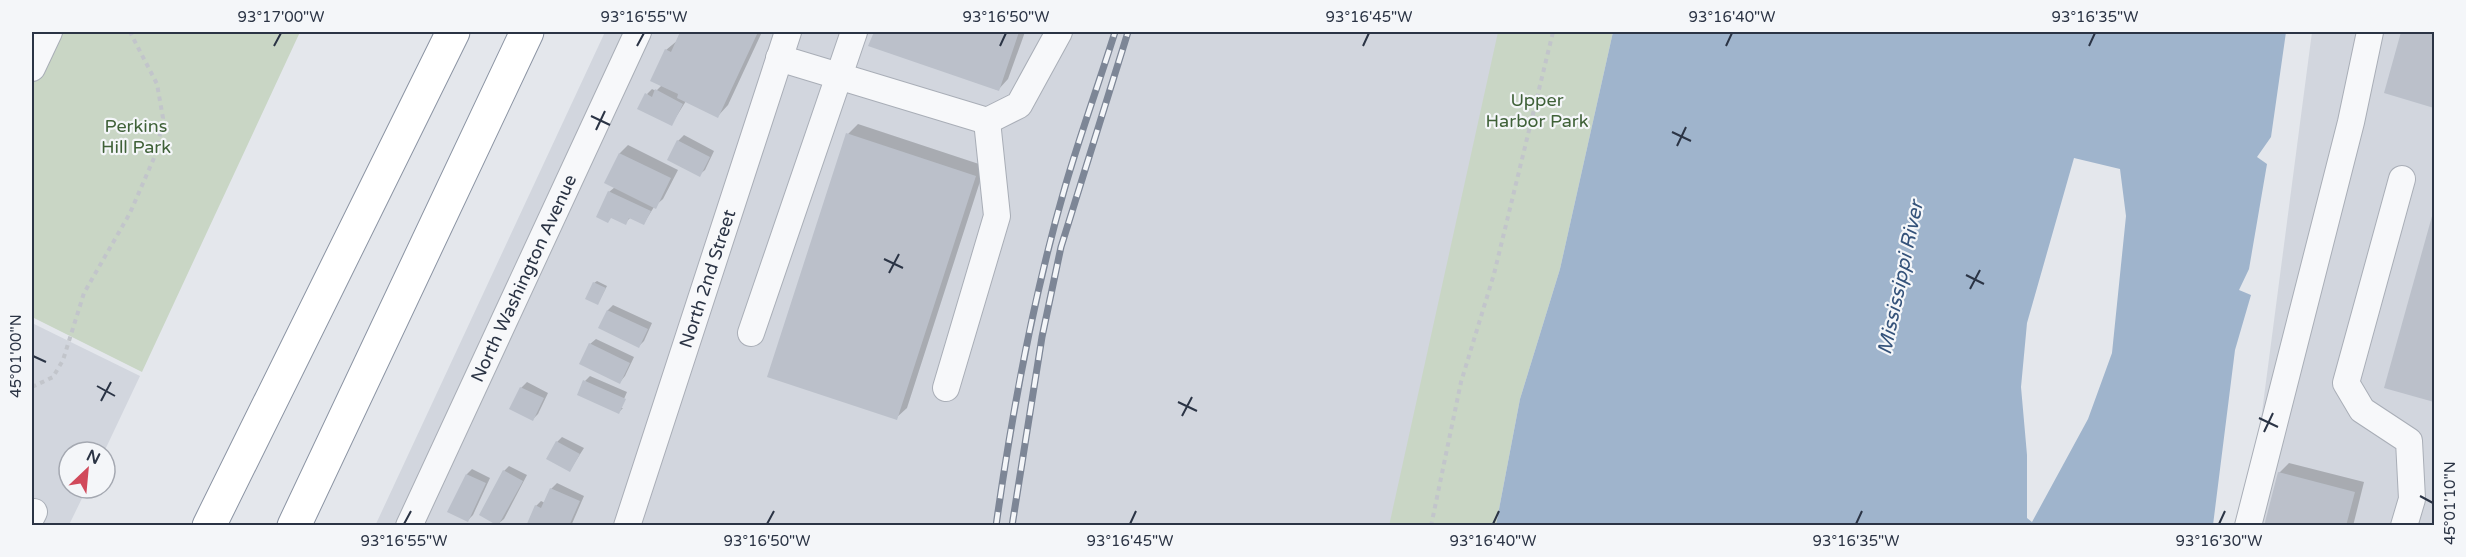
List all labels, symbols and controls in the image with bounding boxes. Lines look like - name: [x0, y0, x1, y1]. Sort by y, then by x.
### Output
- text: 93°17'00"W: [238, 8, 324, 26]
- text: 93°16'55"W: [601, 8, 687, 26]
- text: 93°16'50"W: [963, 8, 1049, 26]
- text: 93°16'45"W: [1326, 8, 1412, 26]
- text: 93°16'40"W: [1689, 8, 1775, 26]
- text: 93°16'35"W: [2052, 8, 2138, 26]
- park label: Upper Harbor Park: [1486, 89, 1589, 132]
- park label: Perkins Hill Park: [101, 115, 171, 158]
- street label: North Washington Avenue: [466, 171, 581, 386]
- water label: Mississippi River: [1873, 197, 1929, 357]
- street label: North 2nd Street: [675, 207, 740, 351]
- text: 45°01'00"N: [7, 314, 25, 398]
- north arrow: [57, 440, 117, 500]
- text: N: [83, 446, 103, 469]
- text: 45°01'10"N: [2441, 461, 2459, 545]
- text: 93°16'55"W: [361, 532, 447, 550]
- text: 93°16'50"W: [724, 532, 810, 550]
- text: 93°16'45"W: [1087, 532, 1173, 550]
- text: 93°16'40"W: [1450, 532, 1536, 550]
- text: 93°16'35"W: [1813, 532, 1899, 550]
- text: 93°16'30"W: [2176, 532, 2262, 550]

